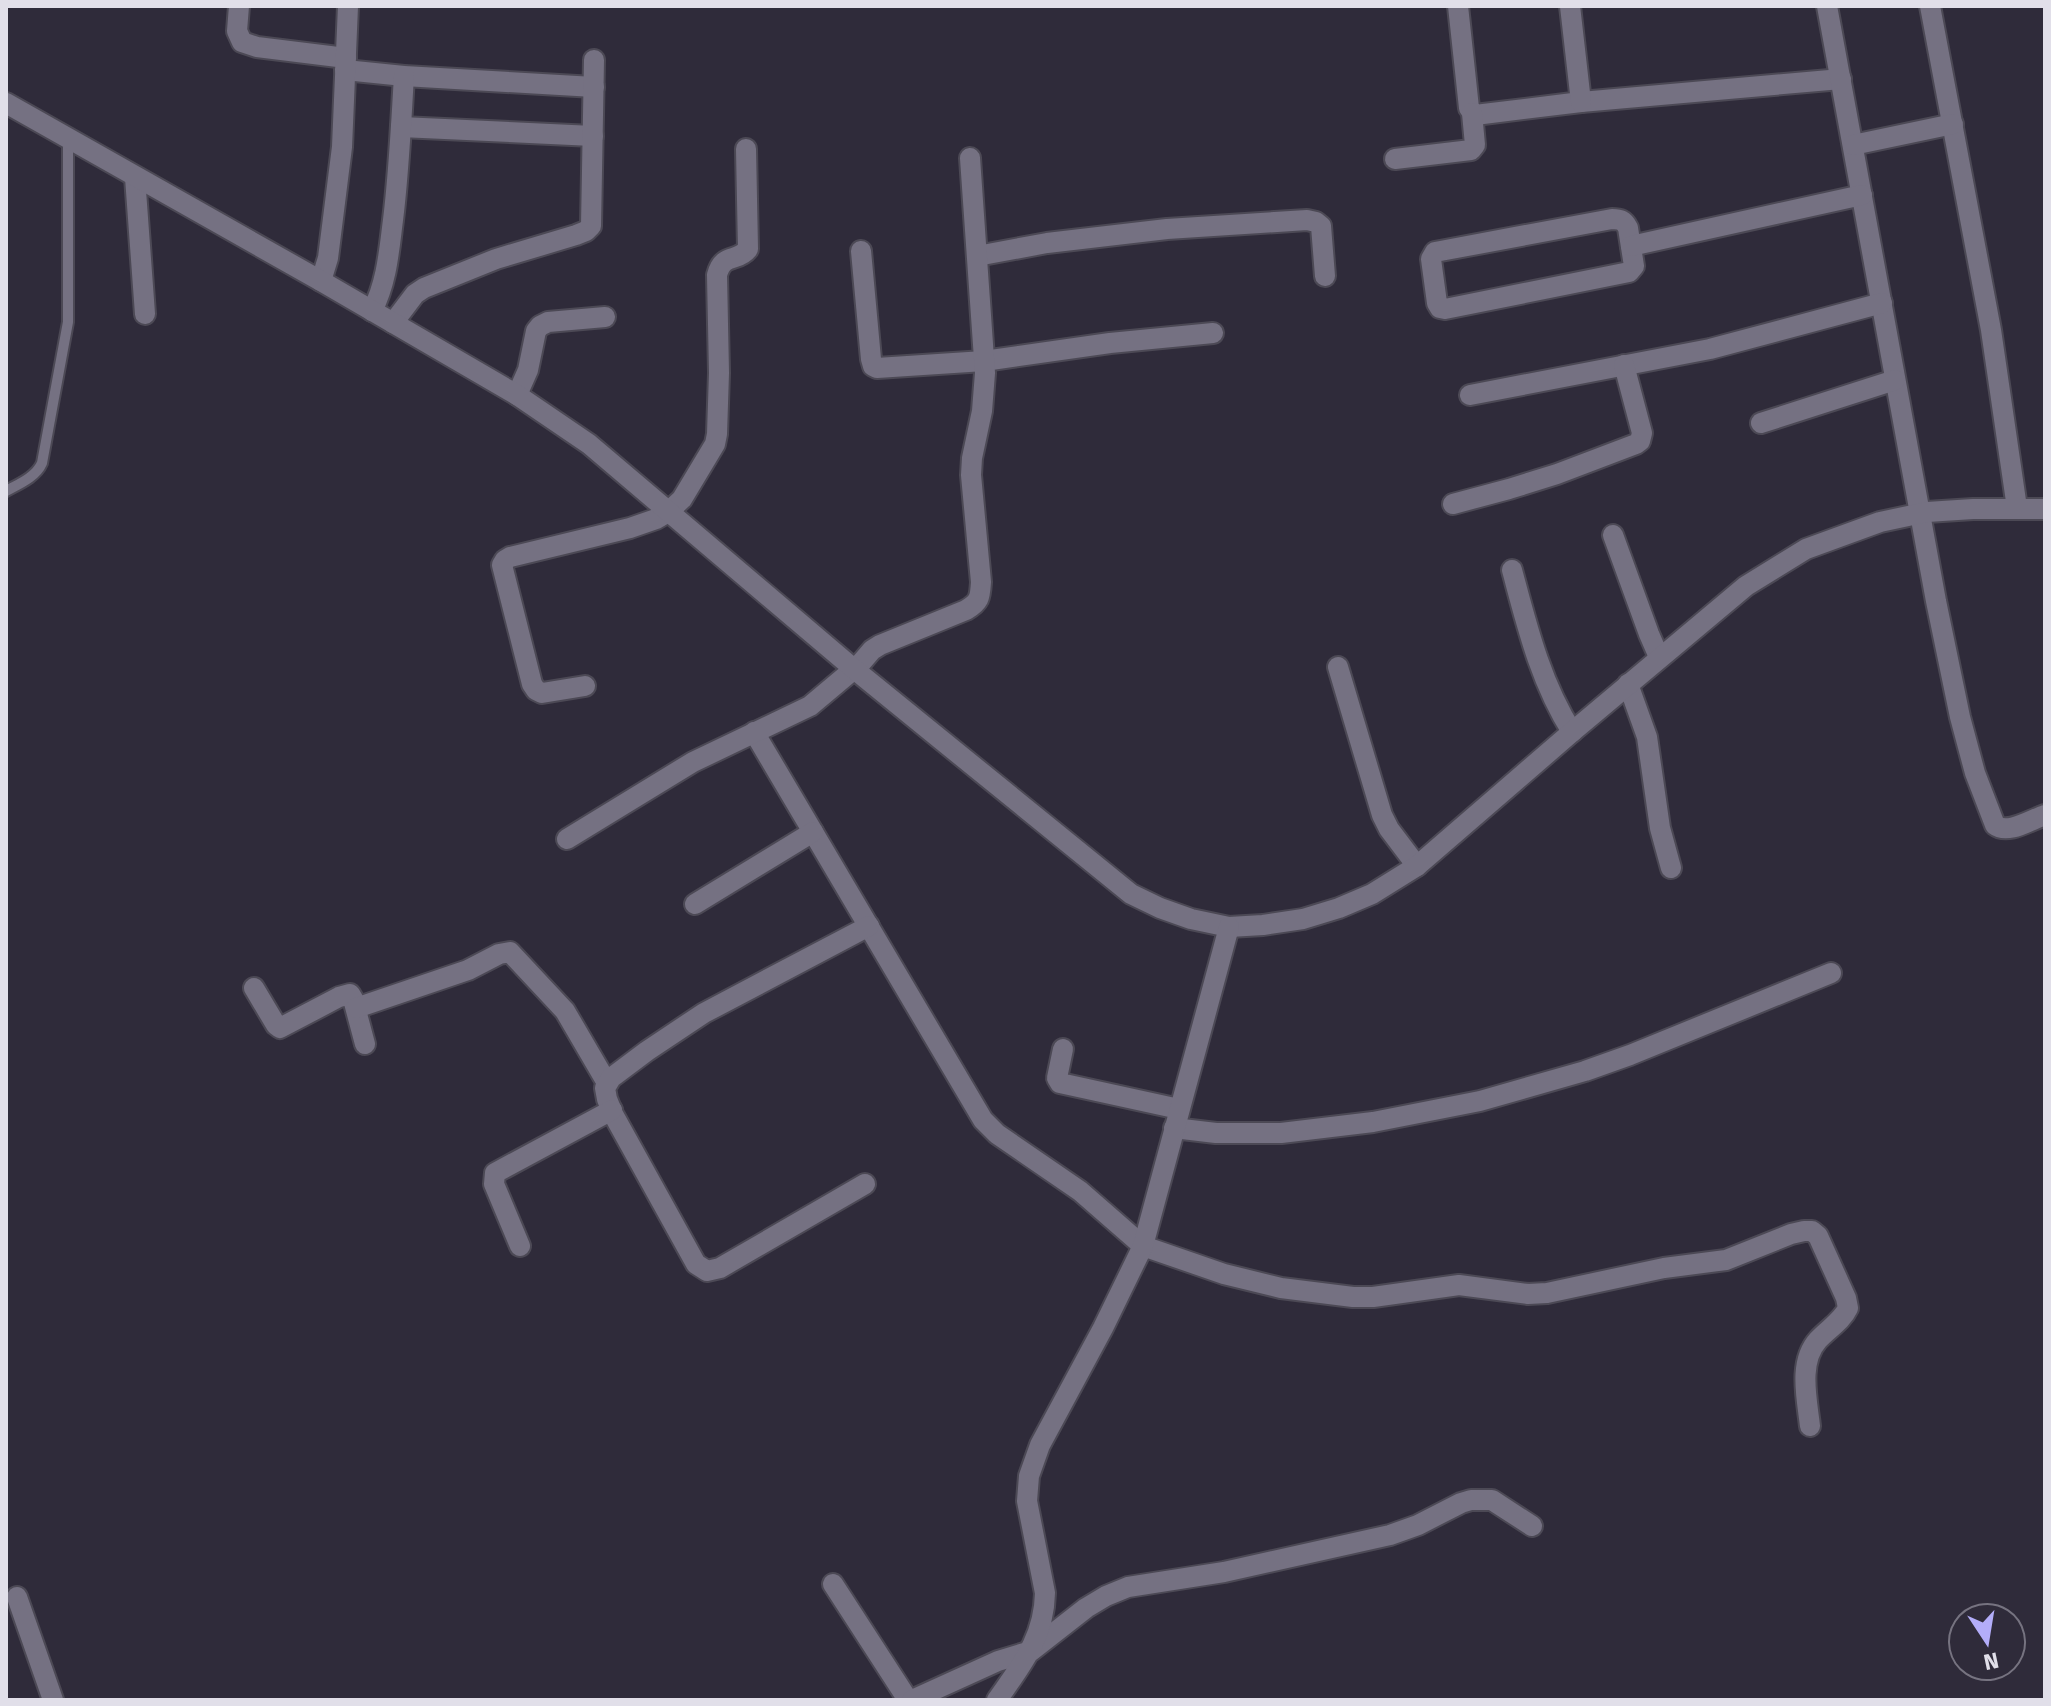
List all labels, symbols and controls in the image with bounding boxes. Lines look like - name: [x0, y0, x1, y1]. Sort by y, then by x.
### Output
- north arrow: [1947, 1602, 2027, 1682]
- text: N: [1981, 1646, 2001, 1676]

